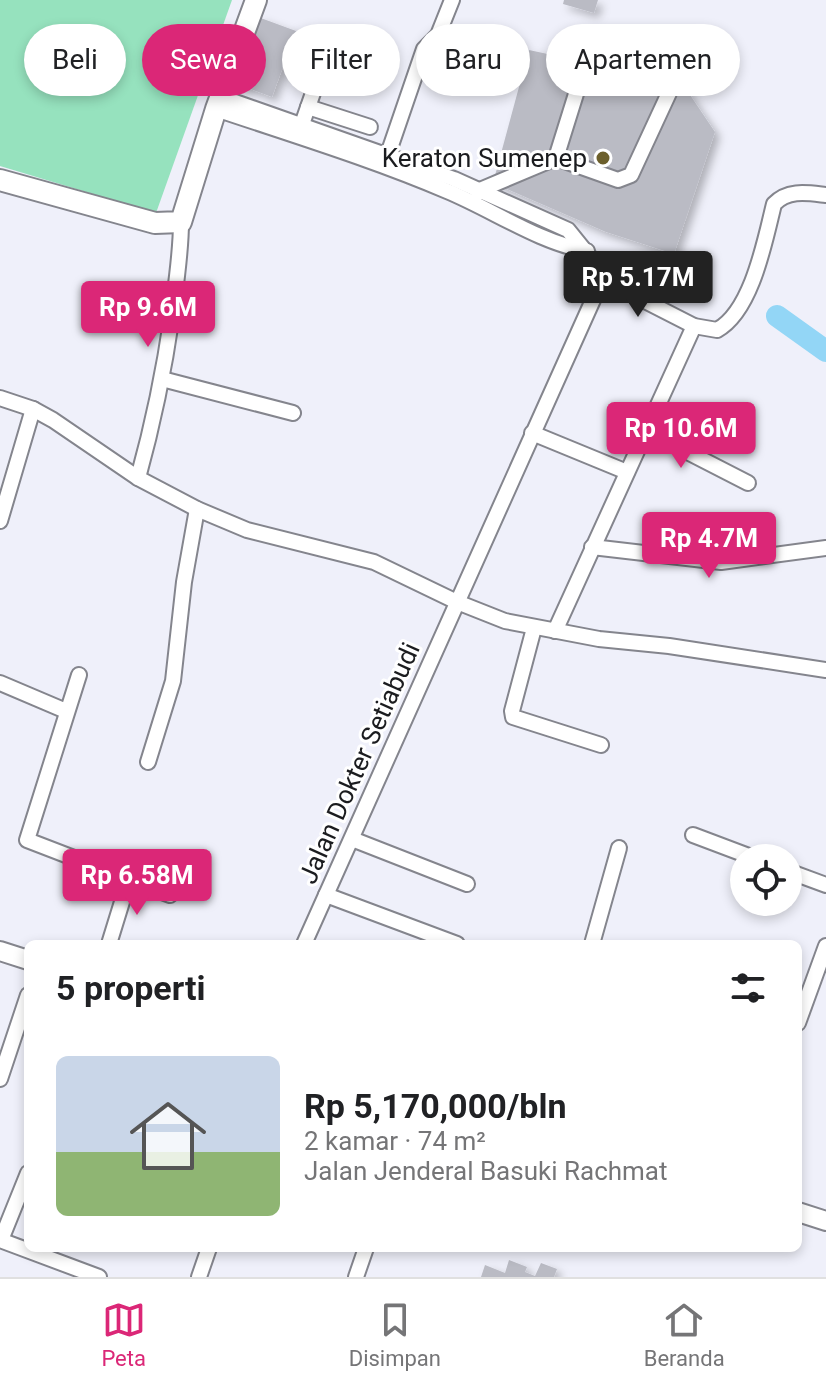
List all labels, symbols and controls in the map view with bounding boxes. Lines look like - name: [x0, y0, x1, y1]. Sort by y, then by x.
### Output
- chip: Beli: [24, 24, 126, 96]
- chip: Sewa: [142, 24, 266, 96]
- chip: Filter: [282, 24, 400, 96]
- chip: Baru: [416, 24, 530, 96]
- chip: Apartemen: [546, 24, 740, 96]
- place label: Keraton Sumenep: [382, 143, 587, 173]
- marker: Keraton Sumenep: [594, 149, 612, 167]
- pin: Rp 5.17M: [555, 251, 721, 319]
- text: Rp 5.17M: [582, 262, 694, 292]
- pin: Rp 9.6M: [74, 281, 222, 349]
- text: Rp 9.6M: [99, 292, 197, 322]
- pin: Rp 10.6M: [598, 402, 764, 470]
- text: Rp 10.6M: [625, 413, 737, 443]
- pin: Rp 4.7M: [635, 512, 783, 580]
- text: Rp 4.7M: [660, 523, 758, 553]
- street label: Jalan Dokter Setiabudi: [292, 638, 426, 888]
- map controls: [730, 844, 802, 916]
- button: locate: [730, 844, 802, 916]
- pin: Rp 6.58M: [54, 849, 220, 917]
- text: Rp 6.58M: [81, 860, 193, 890]
- icon: filters: [726, 966, 770, 1010]
- text: 5 properti: [56, 968, 205, 1008]
- text: Rp 5,170,000/bln: [304, 1086, 566, 1126]
- icon: home: [120, 1088, 216, 1184]
- text: 2 kamar · 74 m²: [304, 1126, 486, 1156]
- text: Jalan Jenderal Basuki Rachmat: [304, 1156, 668, 1186]
- tab: Peta: [101, 1298, 146, 1371]
- tab: Disimpan: [349, 1298, 441, 1371]
- tab: Beranda: [644, 1298, 725, 1371]

